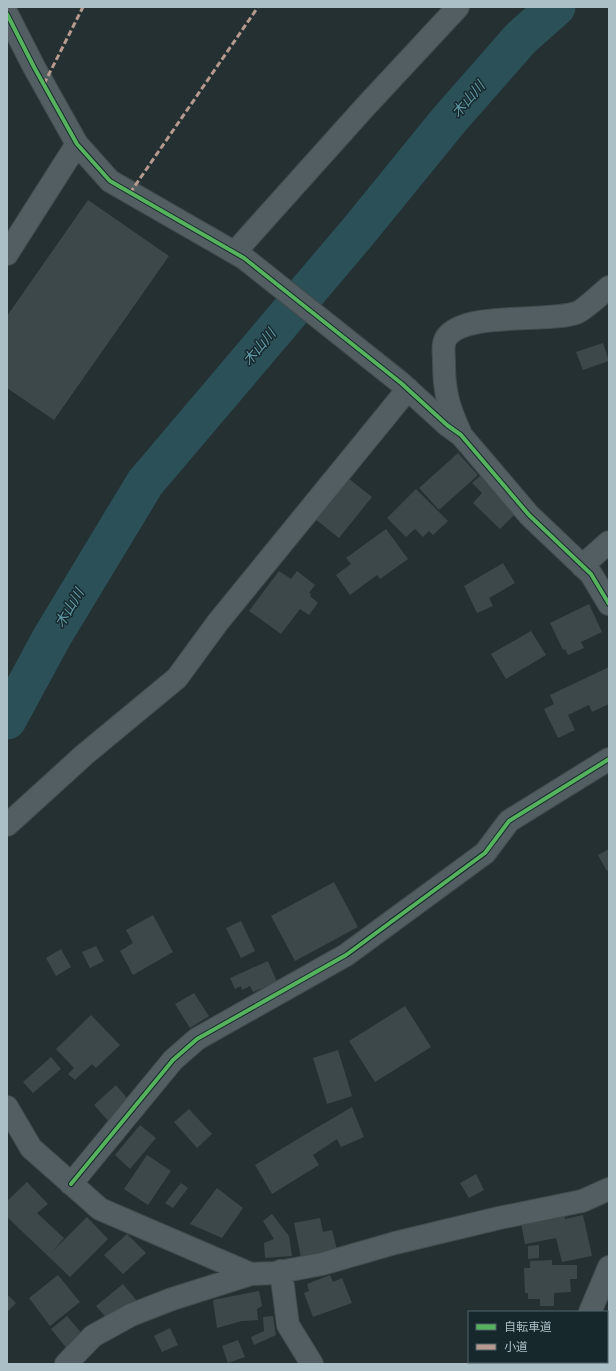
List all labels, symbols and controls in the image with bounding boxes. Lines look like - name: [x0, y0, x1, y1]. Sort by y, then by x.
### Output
- water label: 木山川: [448, 76, 489, 120]
- water label: 木山川: [239, 324, 280, 368]
- water label: 木山川: [51, 584, 88, 630]
- legend: [468, 1311, 608, 1363]
- text: 自転車道: [504, 1320, 552, 1334]
- text: 小道: [504, 1340, 528, 1354]

